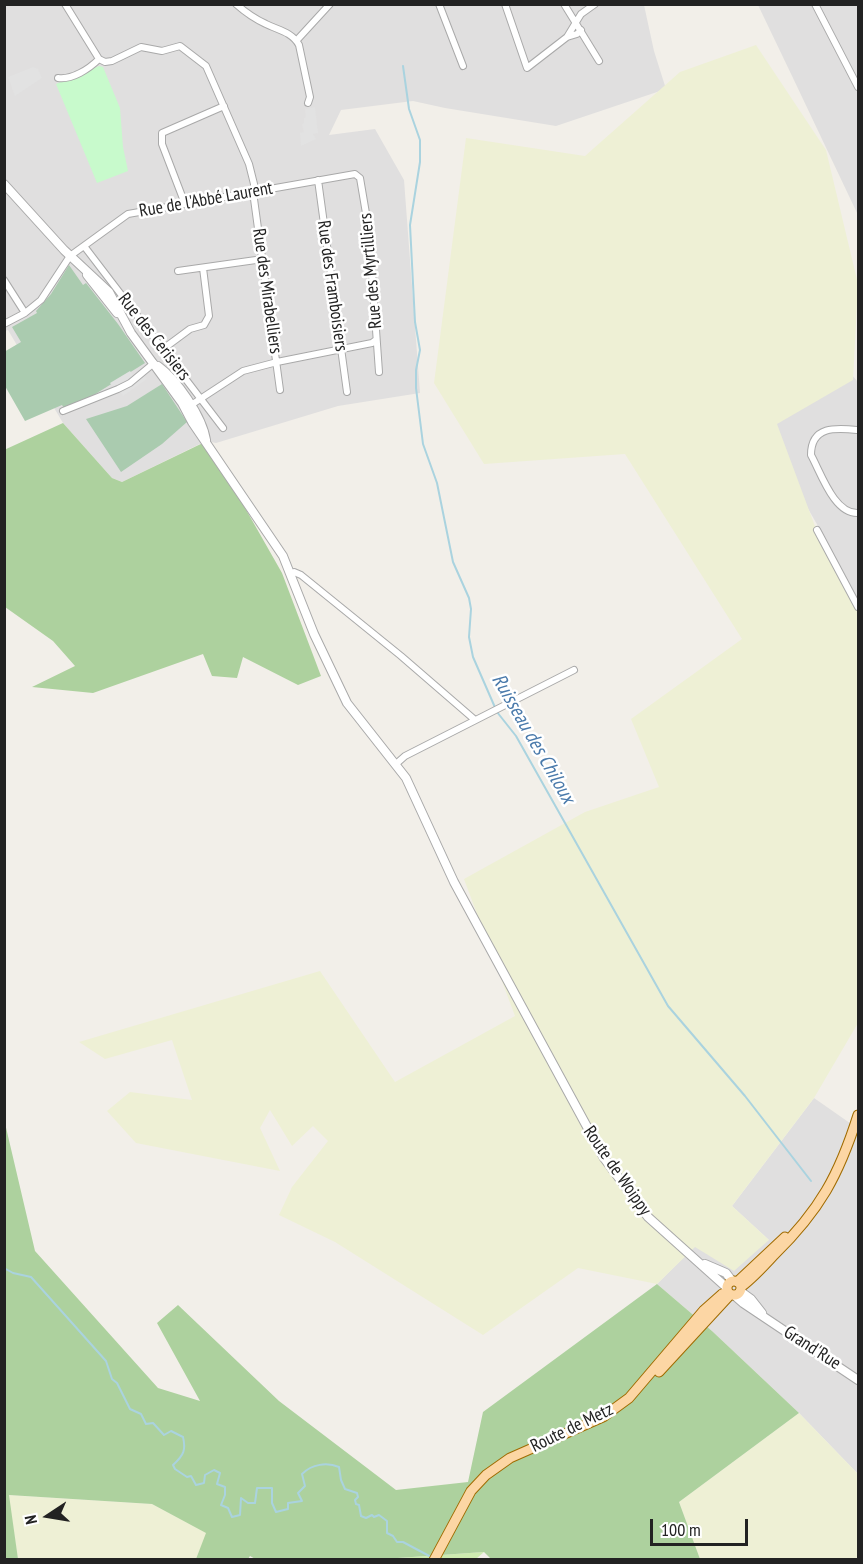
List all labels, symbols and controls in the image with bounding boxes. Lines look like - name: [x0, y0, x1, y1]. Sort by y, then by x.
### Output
- street label: Rue de l'Abbé Laurent: [138, 178, 274, 222]
- street label: Rue des Myrtilliers: [355, 212, 387, 330]
- street label: Rue des Framboisiers: [312, 219, 352, 353]
- street label: Rue des Mirabelliers: [248, 227, 286, 355]
- street label: Rue des Cerisiers: [113, 289, 195, 385]
- water label: Ruisseau des Chiloux: [486, 670, 580, 808]
- street label: Route de Woippy: [578, 1122, 656, 1220]
- street label: Grand'Rue: [779, 1322, 845, 1374]
- street label: Route de Metz: [527, 1399, 617, 1457]
- north arrow: [18, 1486, 78, 1546]
- scale bar: [653, 1507, 750, 1545]
- text: N: [20, 1513, 41, 1526]
- text: 100 m: [661, 1518, 701, 1541]

